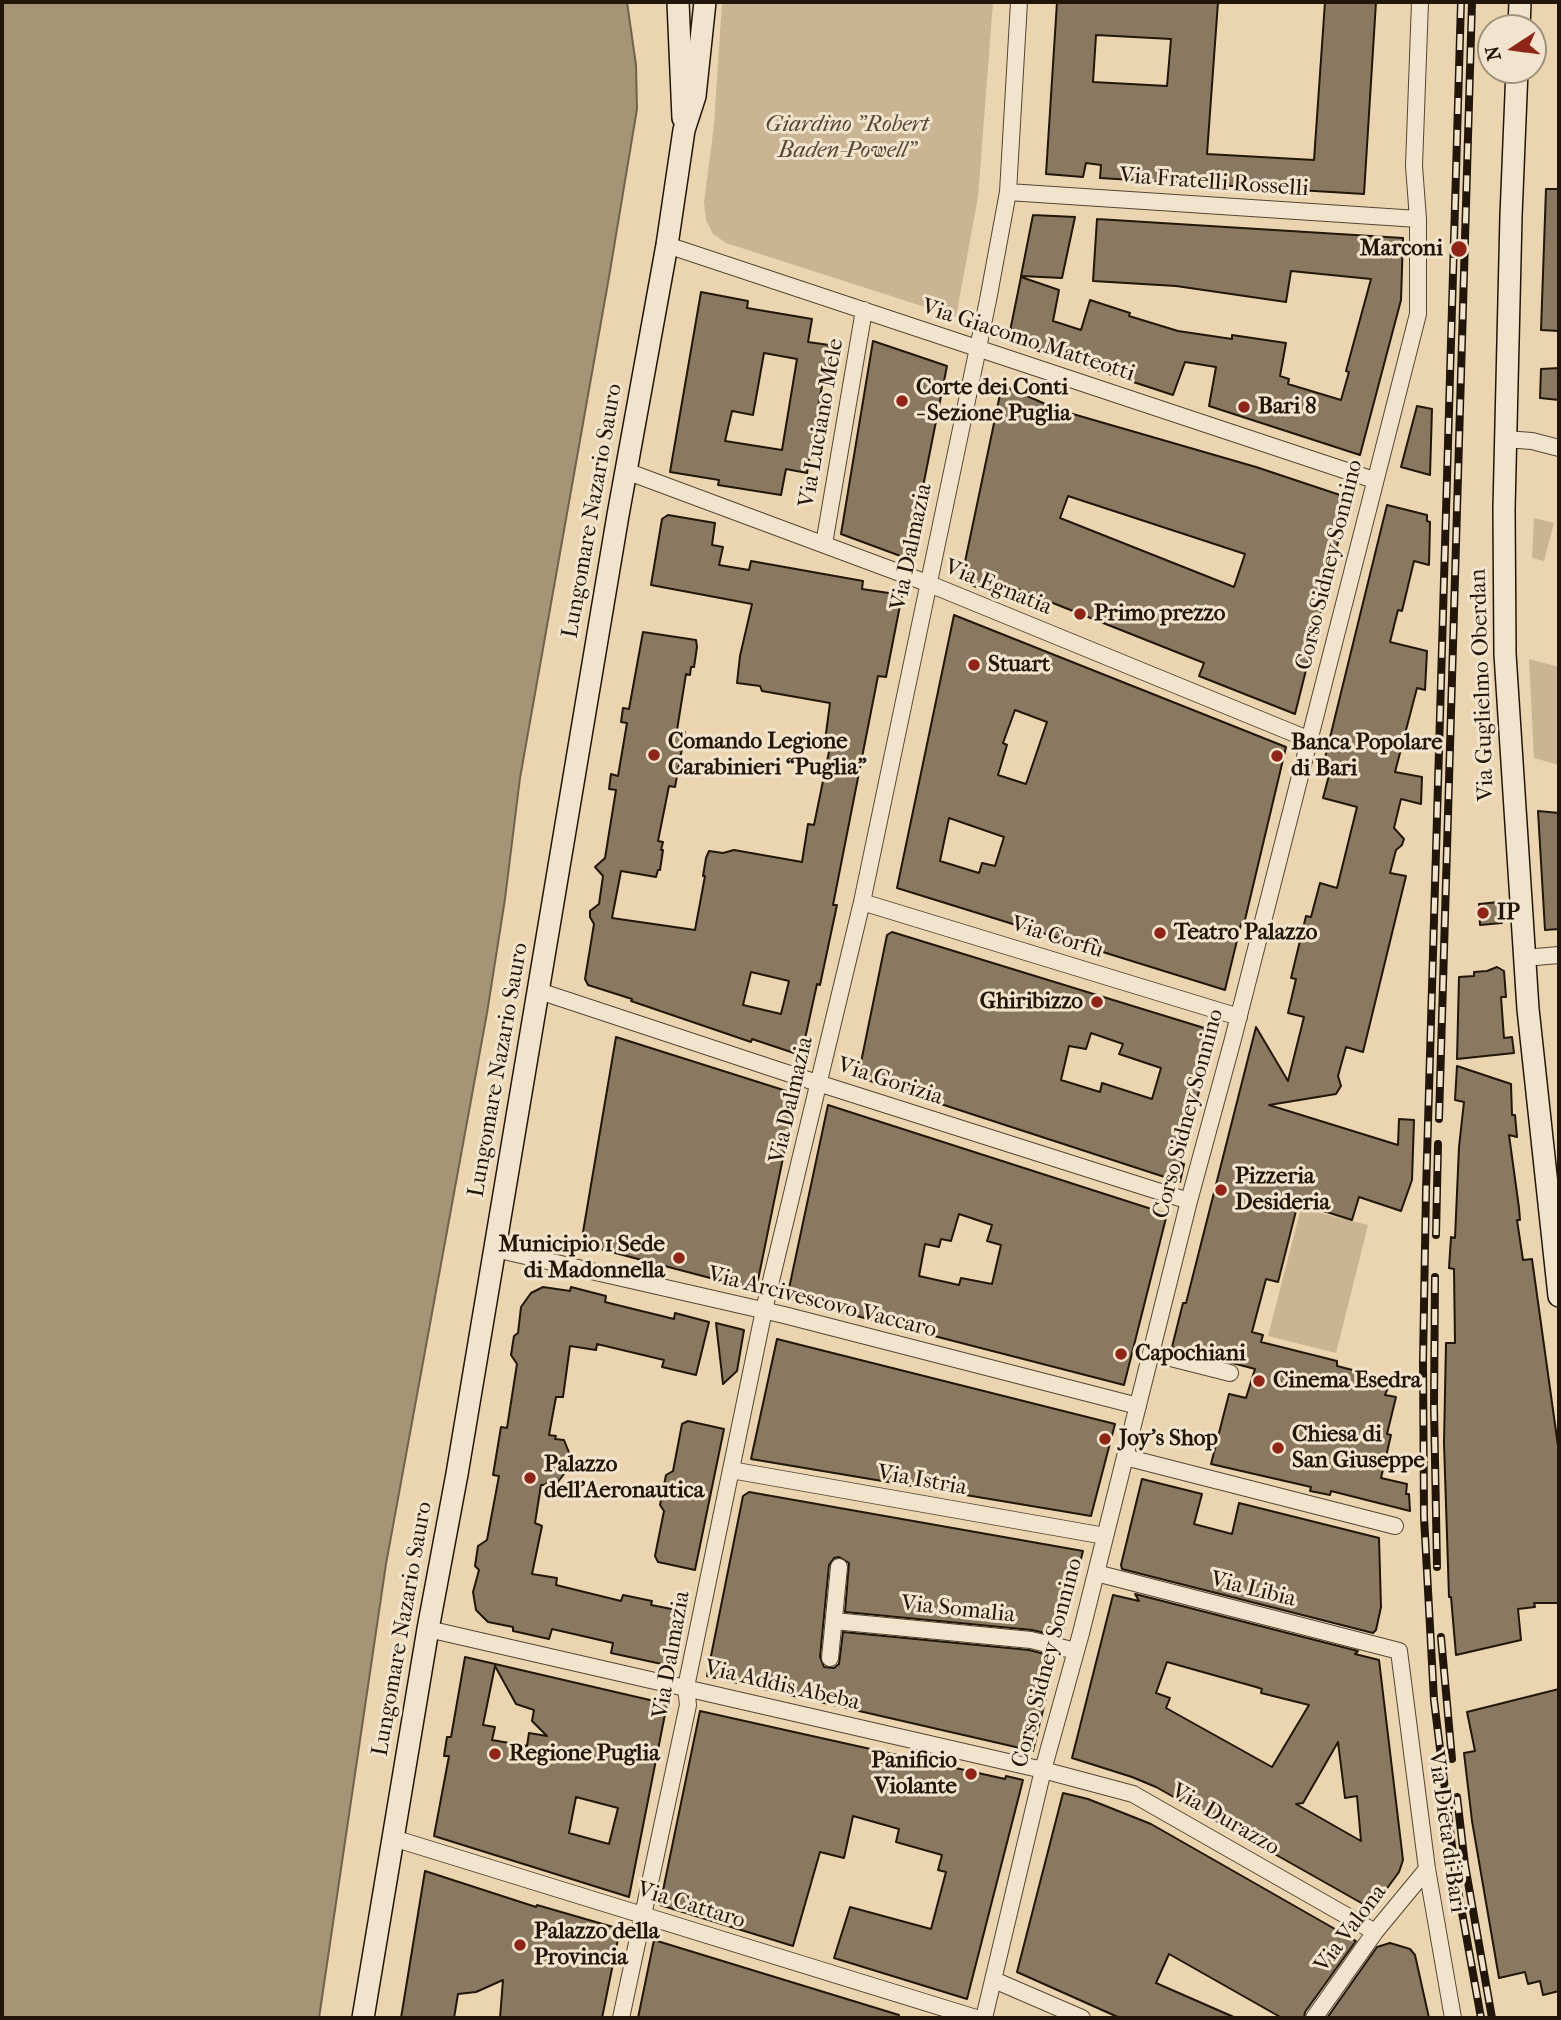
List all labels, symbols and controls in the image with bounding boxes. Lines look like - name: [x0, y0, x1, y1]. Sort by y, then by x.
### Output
- north arrow: [1477, 14, 1547, 84]
- text: N: [1481, 44, 1506, 63]
- park label: Giardino "Robert Baden-Powell": [765, 111, 929, 165]
- street label: Via Fratelli Rosselli: [1118, 163, 1310, 203]
- place label: Marconi: [1360, 235, 1443, 263]
- marker: Marconi: [1449, 239, 1469, 259]
- street label: Via Giacomo Matteotti: [918, 293, 1138, 389]
- street label: Via Luciano Mele: [794, 336, 850, 510]
- place label: Corte dei Conti - Sezione Puglia: [916, 374, 1071, 428]
- street label: Lungomare Nazario Sauro: [557, 382, 629, 640]
- marker: Corte dei Conti - Sezione Puglia: [894, 393, 910, 409]
- place label: Bari 8: [1258, 393, 1317, 421]
- marker: Bari 8: [1236, 399, 1252, 415]
- street label: Corso Sidney Sonnino: [1290, 457, 1370, 673]
- street label: Via Dalmazia: [885, 481, 939, 613]
- street label: Via Egnatia: [940, 554, 1056, 622]
- street label: Via Guglielmo Oberdan: [1465, 568, 1501, 802]
- place label: Primo prezzo: [1094, 600, 1225, 628]
- marker: Primo prezzo: [1072, 606, 1088, 622]
- place label: Stuart: [988, 651, 1050, 679]
- marker: Stuart: [966, 657, 982, 673]
- place label: Comando Legione Carabinieri “Puglia”: [668, 728, 867, 782]
- place label: Banca Popolare di Bari: [1291, 729, 1443, 783]
- marker: Comando Legione Carabinieri “Puglia”: [646, 747, 662, 763]
- marker: Banca Popolare di Bari: [1269, 748, 1285, 764]
- place label: IP: [1497, 899, 1520, 927]
- marker: IP: [1475, 905, 1491, 921]
- street label: Via Corfù: [1008, 911, 1106, 965]
- place label: Teatro Palazzo: [1174, 919, 1317, 947]
- marker: Teatro Palazzo: [1152, 925, 1168, 941]
- street label: Lungomare Nazario Sauro: [463, 941, 535, 1199]
- place label: Ghiribizzo: [980, 988, 1083, 1016]
- marker: Ghiribizzo: [1089, 994, 1105, 1010]
- street label: Corso Sidney Sonnino: [1148, 1006, 1230, 1222]
- street label: Via Dalmazia: [764, 1034, 820, 1166]
- street label: Via Gorizia: [834, 1052, 946, 1112]
- place label: Pizzeria Desideria: [1235, 1163, 1330, 1217]
- marker: Pizzeria Desideria: [1213, 1182, 1229, 1198]
- place label: Municipio 1 Sede di Madonnella: [498, 1231, 665, 1285]
- marker: Municipio 1 Sede di Madonnella: [671, 1250, 687, 1266]
- street label: Via Arcivescovo Vaccaro: [705, 1261, 939, 1345]
- place label: Capochiani: [1135, 1340, 1246, 1368]
- marker: Capochiani: [1113, 1346, 1129, 1362]
- place label: Cinema Esedra: [1273, 1367, 1421, 1395]
- marker: Cinema Esedra: [1251, 1373, 1267, 1389]
- place label: Chiesa di San Giuseppe: [1292, 1421, 1425, 1475]
- place label: Joy's Shop: [1119, 1425, 1218, 1453]
- marker: Joy's Shop: [1097, 1431, 1113, 1447]
- marker: Chiesa di San Giuseppe: [1270, 1440, 1286, 1456]
- place label: Palazzo dell'Aeronautica: [544, 1451, 704, 1505]
- street label: Via Istria: [875, 1460, 969, 1502]
- marker: Palazzo dell'Aeronautica: [522, 1470, 538, 1486]
- street label: Lungomare Nazario Sauro: [367, 1500, 439, 1758]
- street label: Corso Sidney Sonnino: [1007, 1555, 1089, 1771]
- street label: Via Libia: [1207, 1566, 1299, 1614]
- street label: Via Dalmazia: [647, 1589, 697, 1721]
- street label: Via Somalia: [900, 1590, 1016, 1630]
- street label: Via Addis Abeba: [702, 1655, 862, 1717]
- place label: Regione Puglia: [509, 1740, 660, 1768]
- marker: Regione Puglia: [487, 1746, 503, 1762]
- place label: Panificio Violante: [871, 1747, 957, 1801]
- street label: Via Dieta di Bari: [1421, 1749, 1471, 1915]
- marker: Panificio Violante: [963, 1766, 979, 1782]
- street label: Via Durazzo: [1166, 1778, 1284, 1862]
- street label: Via Cattaro: [634, 1876, 748, 1936]
- street label: Via Valona: [1309, 1880, 1393, 1978]
- place label: Palazzo della Provincia: [534, 1918, 659, 1972]
- marker: Palazzo della Provincia: [512, 1937, 528, 1953]

